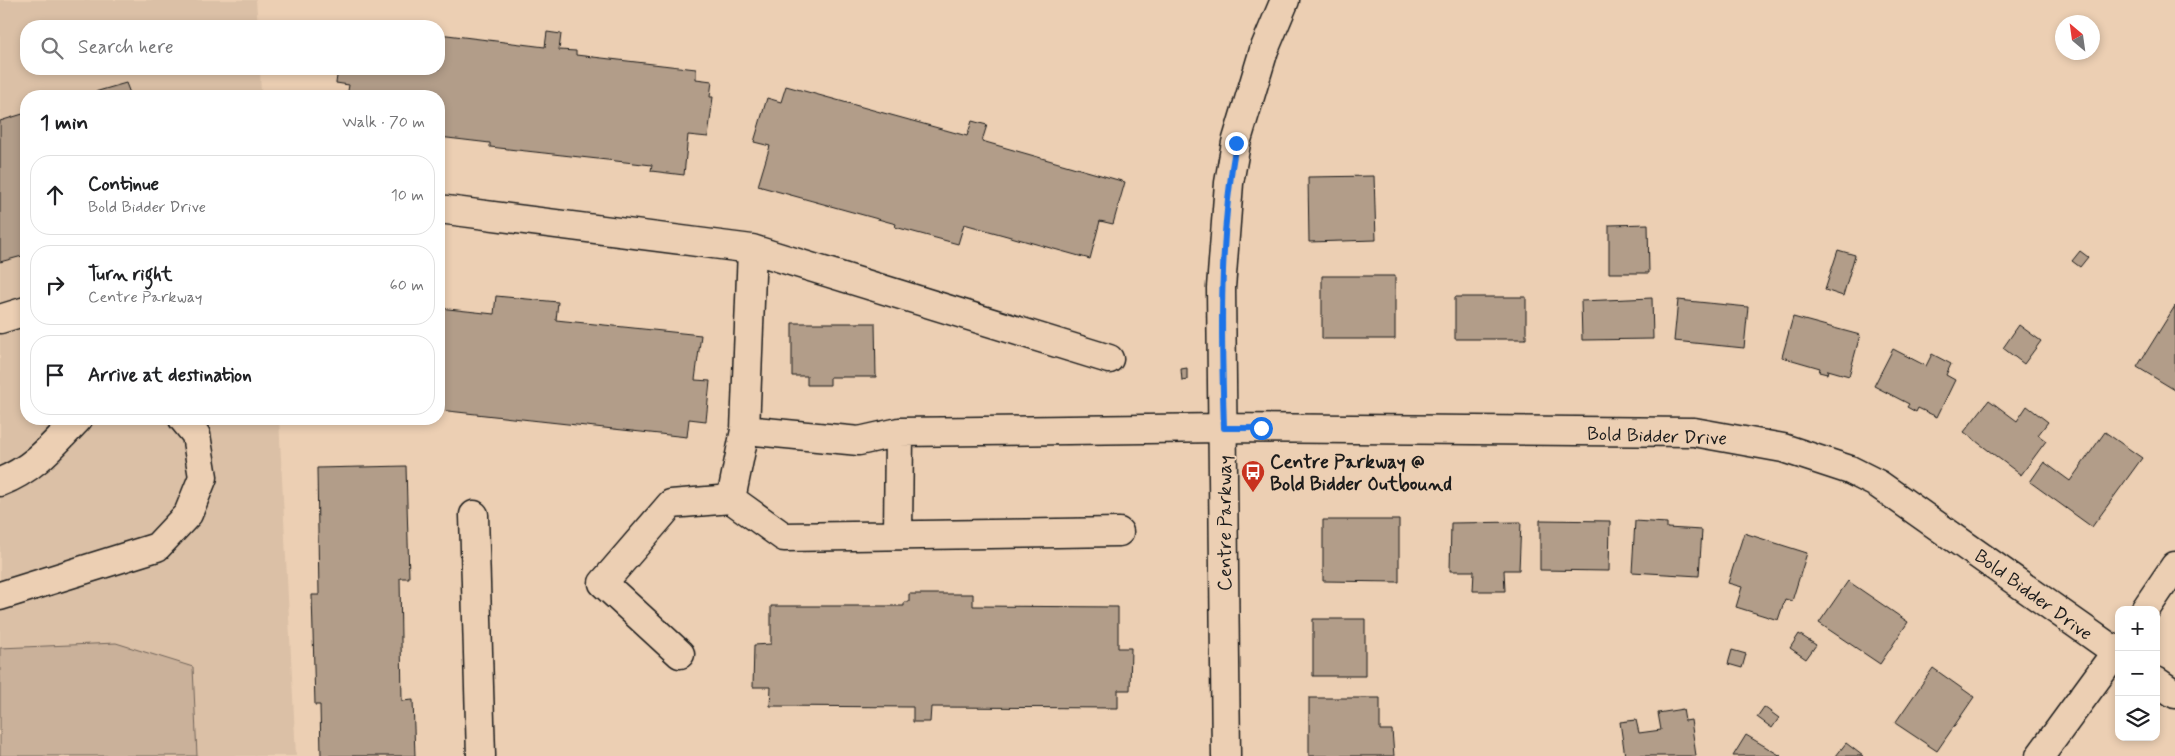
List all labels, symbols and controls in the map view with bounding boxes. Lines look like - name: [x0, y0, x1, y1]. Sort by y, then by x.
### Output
- north arrow: [2055, 15, 2100, 60]
- search box: [20, 20, 445, 75]
- icon: search: [38, 34, 66, 62]
- text: Search here: [78, 35, 174, 60]
- text: 1 min: [40, 109, 88, 137]
- text: Walk · 70 m: [342, 112, 425, 133]
- route end: [1225, 132, 1248, 155]
- text: Continue: [88, 172, 159, 197]
- icon: ahead: [41, 181, 69, 209]
- text: 10 m: [391, 185, 424, 206]
- text: Bold Bidder Drive: [88, 197, 206, 218]
- text: Turn right: [88, 262, 172, 287]
- icon: right: [41, 271, 69, 299]
- text: 60 m: [390, 275, 424, 296]
- text: Centre Parkway: [88, 287, 202, 308]
- icon: arrive: [41, 361, 69, 389]
- text: Arrive at destination: [88, 363, 252, 388]
- route start: [1250, 417, 1273, 440]
- street label: Bold Bidder Drive: [1586, 422, 1727, 451]
- place label: Centre Parkway @ Bold Bidder Outbound: [1270, 450, 1452, 497]
- street label: Centre Parkway: [1213, 455, 1238, 591]
- bus stop icon: Centre Parkway @ Bold Bidder Outbound: [1240, 459, 1266, 493]
- street label: Bold Bidder Drive: [1969, 544, 2097, 647]
- map controls: [2115, 606, 2160, 741]
- button: +: [2115, 606, 2160, 651]
- button: −: [2115, 651, 2160, 696]
- button: layers: [2115, 696, 2160, 741]

